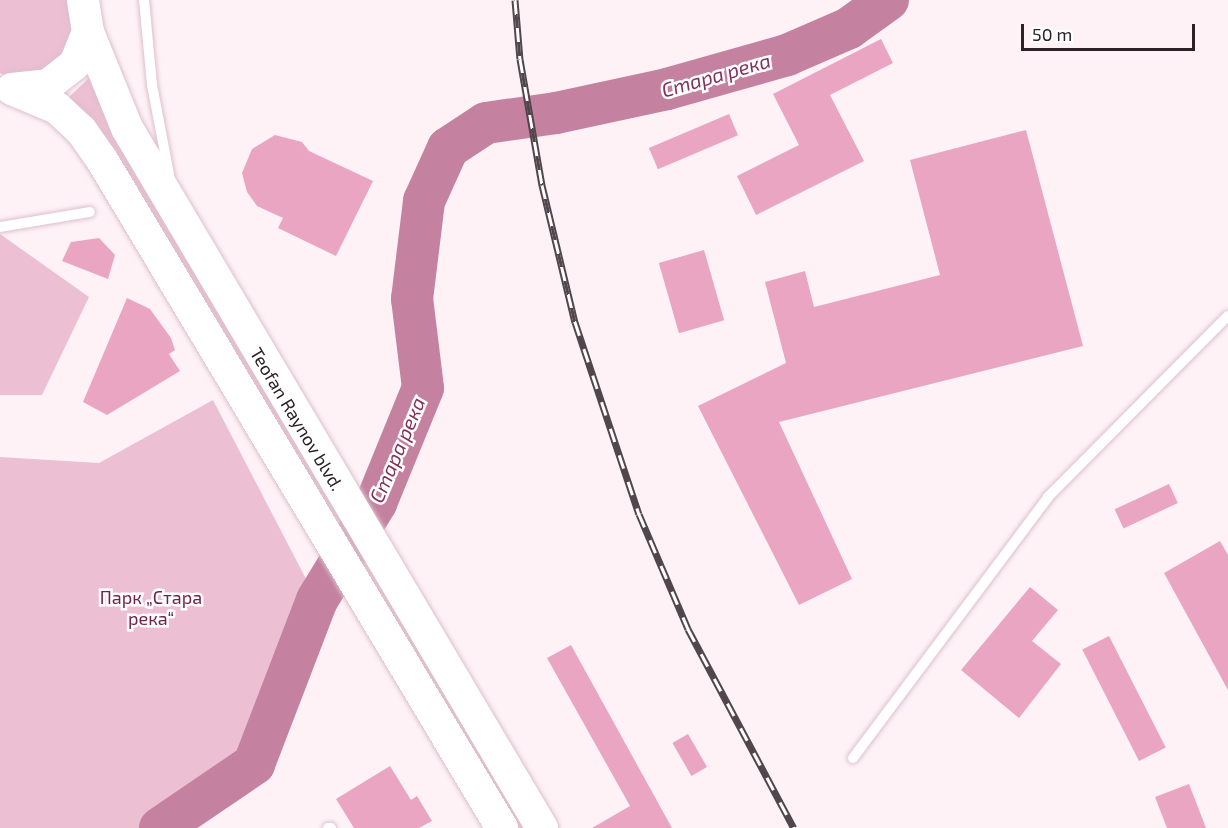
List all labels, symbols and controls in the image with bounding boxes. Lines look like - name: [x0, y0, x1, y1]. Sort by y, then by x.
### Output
- scale bar: [1024, 12, 1198, 50]
- text: 50 m: [1032, 23, 1072, 45]
- water label: Стара река: [659, 48, 773, 102]
- street label: Teofan Raynov blvd.: [246, 343, 348, 495]
- water label: Стара река: [364, 394, 430, 506]
- park label: Парк „Стара река“: [100, 587, 202, 630]

